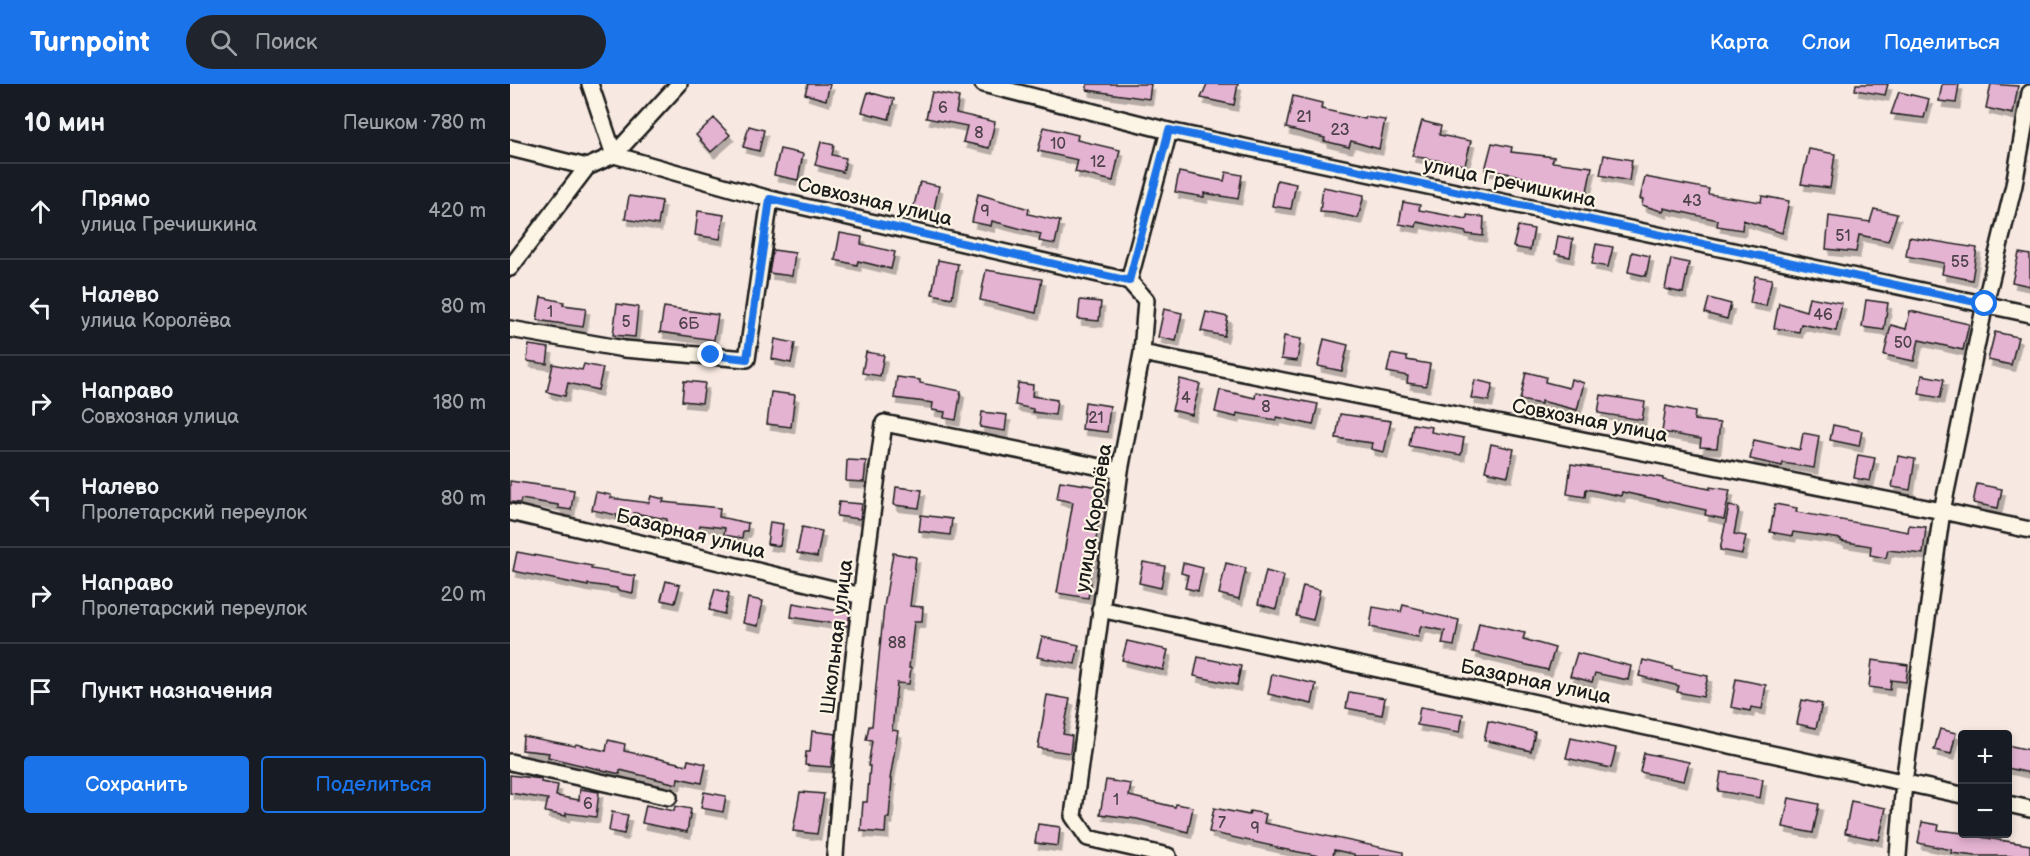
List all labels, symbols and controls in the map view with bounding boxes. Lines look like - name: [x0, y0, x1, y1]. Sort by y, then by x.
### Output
- search box: [186, 15, 606, 69]
- text: Turnpoint: [30, 26, 150, 59]
- icon: search: [207, 26, 240, 59]
- text: Поиск: [255, 29, 317, 56]
- text: Карта: [1710, 30, 1769, 55]
- text: Слои: [1802, 30, 1851, 55]
- text: Поделиться: [1884, 30, 2000, 55]
- house number: 6: [938, 99, 948, 118]
- text: 10 мин: [24, 108, 105, 139]
- house number: 21: [1296, 108, 1312, 127]
- text: Пешком · 780 m: [343, 111, 486, 135]
- house number: 23: [1331, 121, 1350, 140]
- house number: 8: [974, 124, 984, 143]
- house number: 10: [1050, 135, 1066, 154]
- house number: 12: [1090, 153, 1106, 172]
- street label: улица Гречишкина: [1421, 153, 1599, 213]
- street label: Совхозная улица: [795, 172, 955, 231]
- text: Прямо: [81, 186, 150, 213]
- house number: 43: [1682, 192, 1702, 211]
- icon: ahead: [24, 195, 57, 228]
- text: 420 m: [428, 199, 486, 223]
- house number: 9: [980, 202, 990, 221]
- text: улица Гречишкина: [81, 213, 257, 237]
- house number: 51: [1835, 227, 1851, 246]
- house number: 55: [1951, 253, 1969, 272]
- text: Налево: [81, 282, 159, 309]
- route start: [1971, 290, 1997, 316]
- icon: left: [24, 291, 57, 324]
- text: 80 m: [441, 295, 486, 319]
- house number: 1: [547, 303, 553, 322]
- house number: 46: [1813, 306, 1833, 325]
- text: улица Королёва: [81, 309, 231, 333]
- house number: 5: [621, 313, 631, 332]
- house number: 6Б: [679, 315, 700, 334]
- house number: 50: [1894, 334, 1912, 353]
- route end: [697, 341, 723, 367]
- text: Направо: [81, 378, 173, 405]
- icon: right: [24, 387, 57, 420]
- house number: 4: [1181, 389, 1191, 408]
- text: 180 m: [433, 391, 486, 415]
- street label: Совхозная улица: [1510, 394, 1670, 448]
- house number: 8: [1261, 398, 1271, 417]
- text: Совхозная улица: [81, 405, 239, 429]
- house number: 21: [1088, 409, 1104, 428]
- street label: улица Королёва: [1070, 442, 1118, 594]
- text: Налево: [81, 474, 159, 501]
- icon: left: [24, 483, 57, 516]
- text: 80 m: [441, 487, 486, 511]
- text: Пролетарский переулок: [81, 501, 307, 525]
- street label: Базарная улица: [613, 504, 768, 564]
- street label: Школьная улица: [816, 558, 858, 716]
- text: Направо: [81, 570, 173, 597]
- icon: right: [24, 579, 57, 612]
- text: 20 m: [441, 583, 486, 607]
- text: Пролетарский переулок: [81, 597, 307, 621]
- house number: 88: [888, 634, 906, 653]
- street label: Базарная улица: [1458, 654, 1613, 710]
- icon: arrive: [24, 675, 57, 708]
- text: Пункт назначения: [81, 678, 273, 705]
- map controls: [1958, 730, 2012, 838]
- button: +: [1958, 730, 2012, 784]
- button: Сохранить: [24, 756, 249, 813]
- button: Поделиться: [261, 756, 486, 813]
- button: −: [1958, 784, 2012, 838]
- house number: 1: [1113, 791, 1119, 810]
- house number: 6: [583, 795, 593, 814]
- house number: 7: [1218, 814, 1226, 833]
- house number: 9: [1250, 819, 1260, 838]

